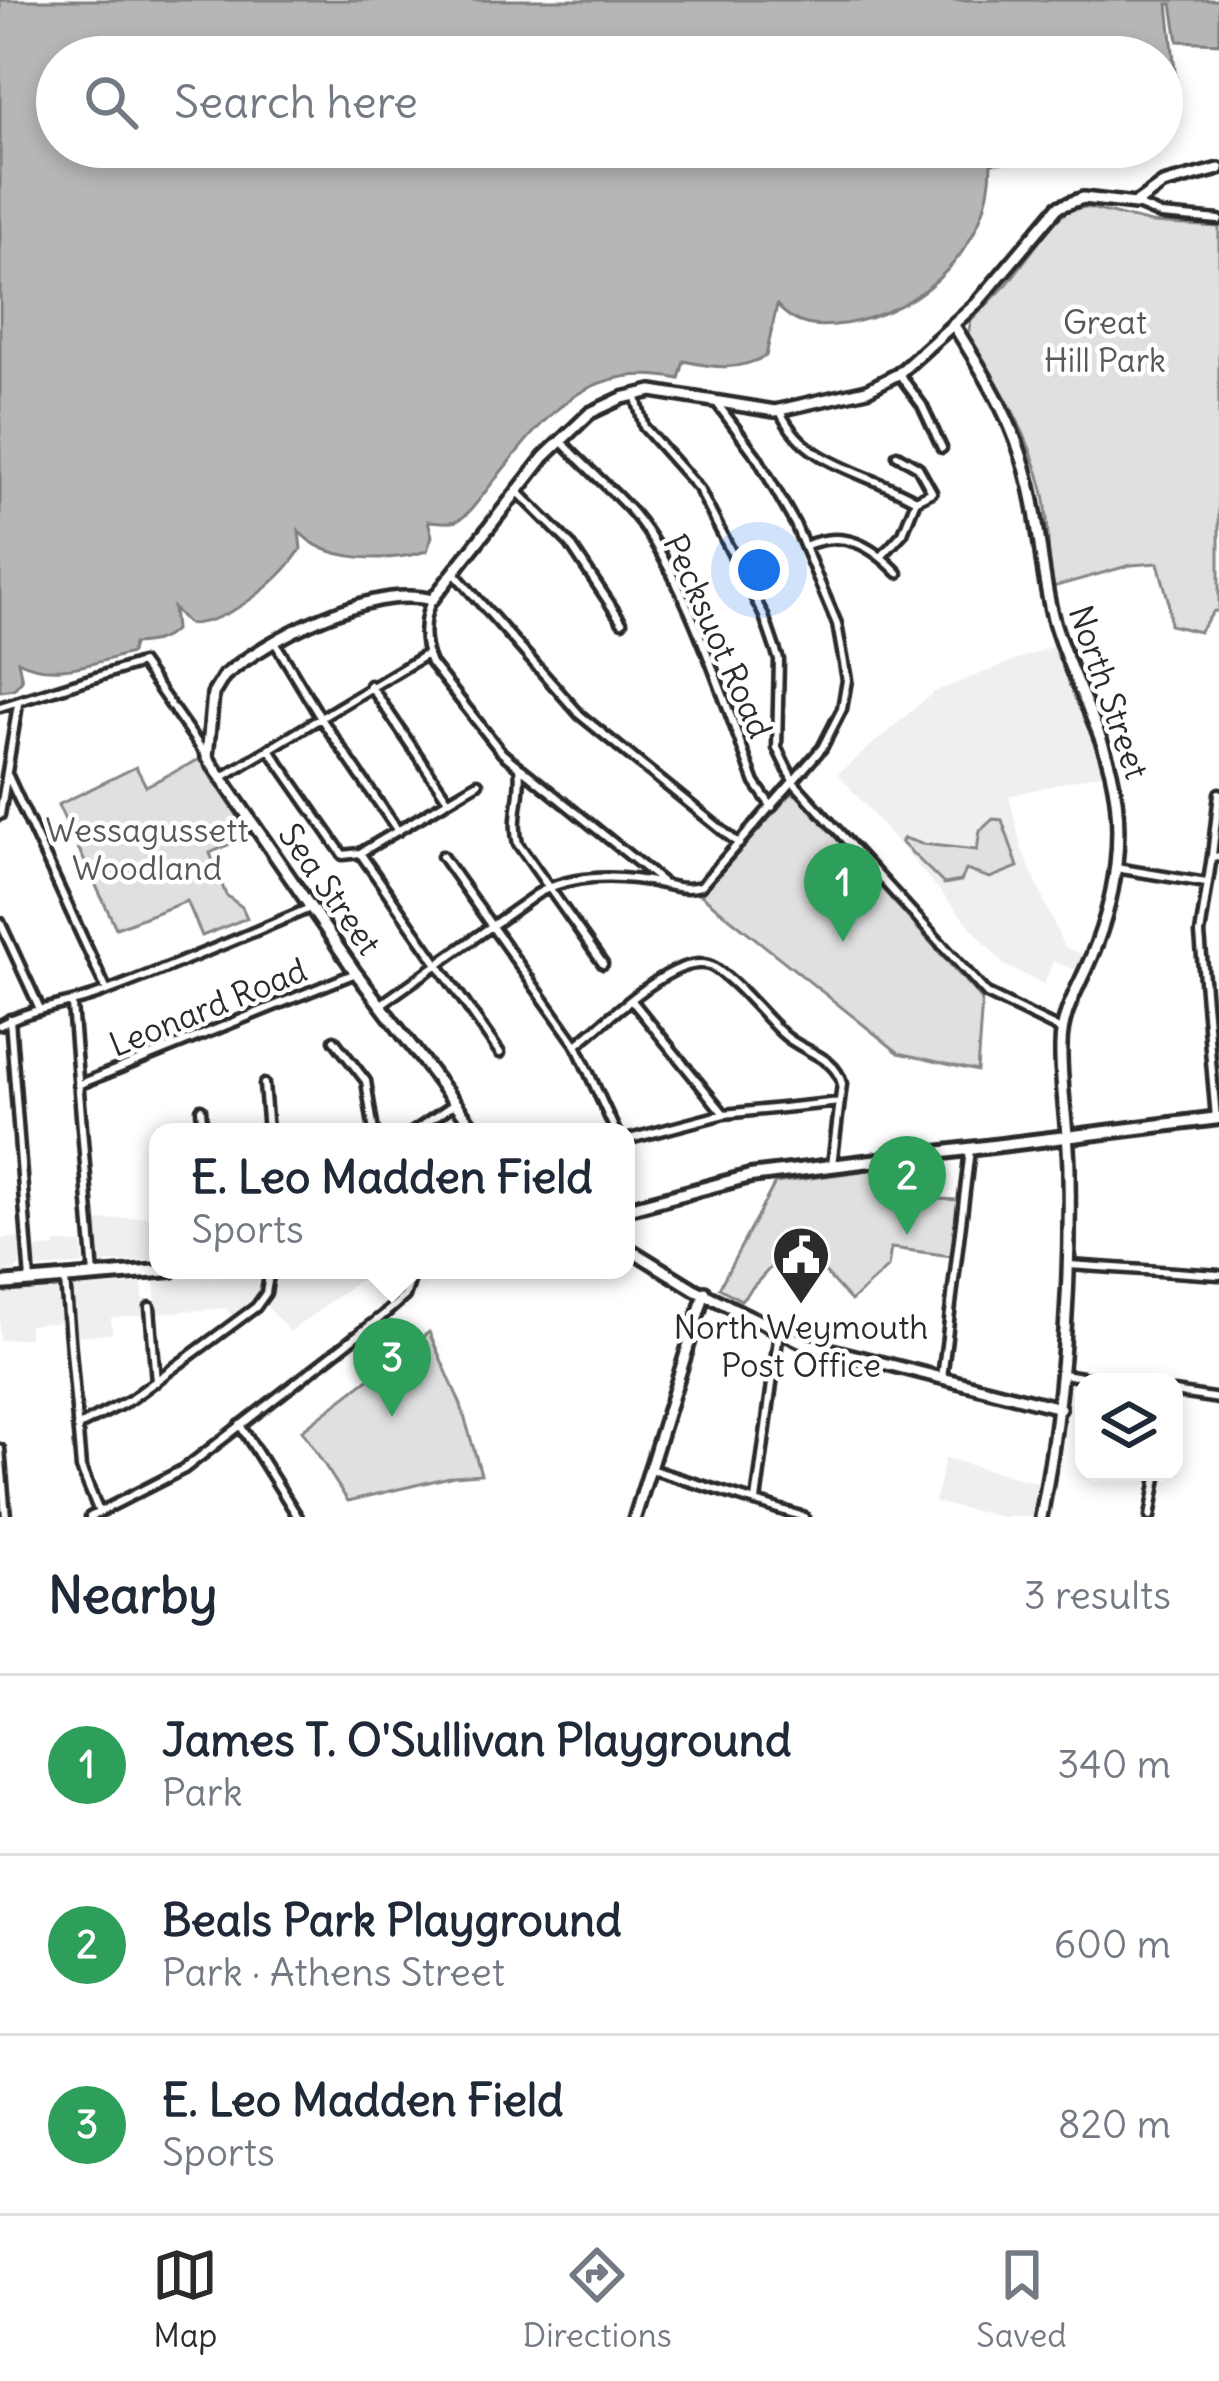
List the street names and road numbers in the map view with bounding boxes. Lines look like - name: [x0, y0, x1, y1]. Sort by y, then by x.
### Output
- street label: Pecksuot Road: [654, 528, 782, 744]
- street label: North Street: [1060, 600, 1158, 784]
- street label: Sea Street: [270, 815, 390, 963]
- street label: Leonard Road: [103, 948, 313, 1066]

